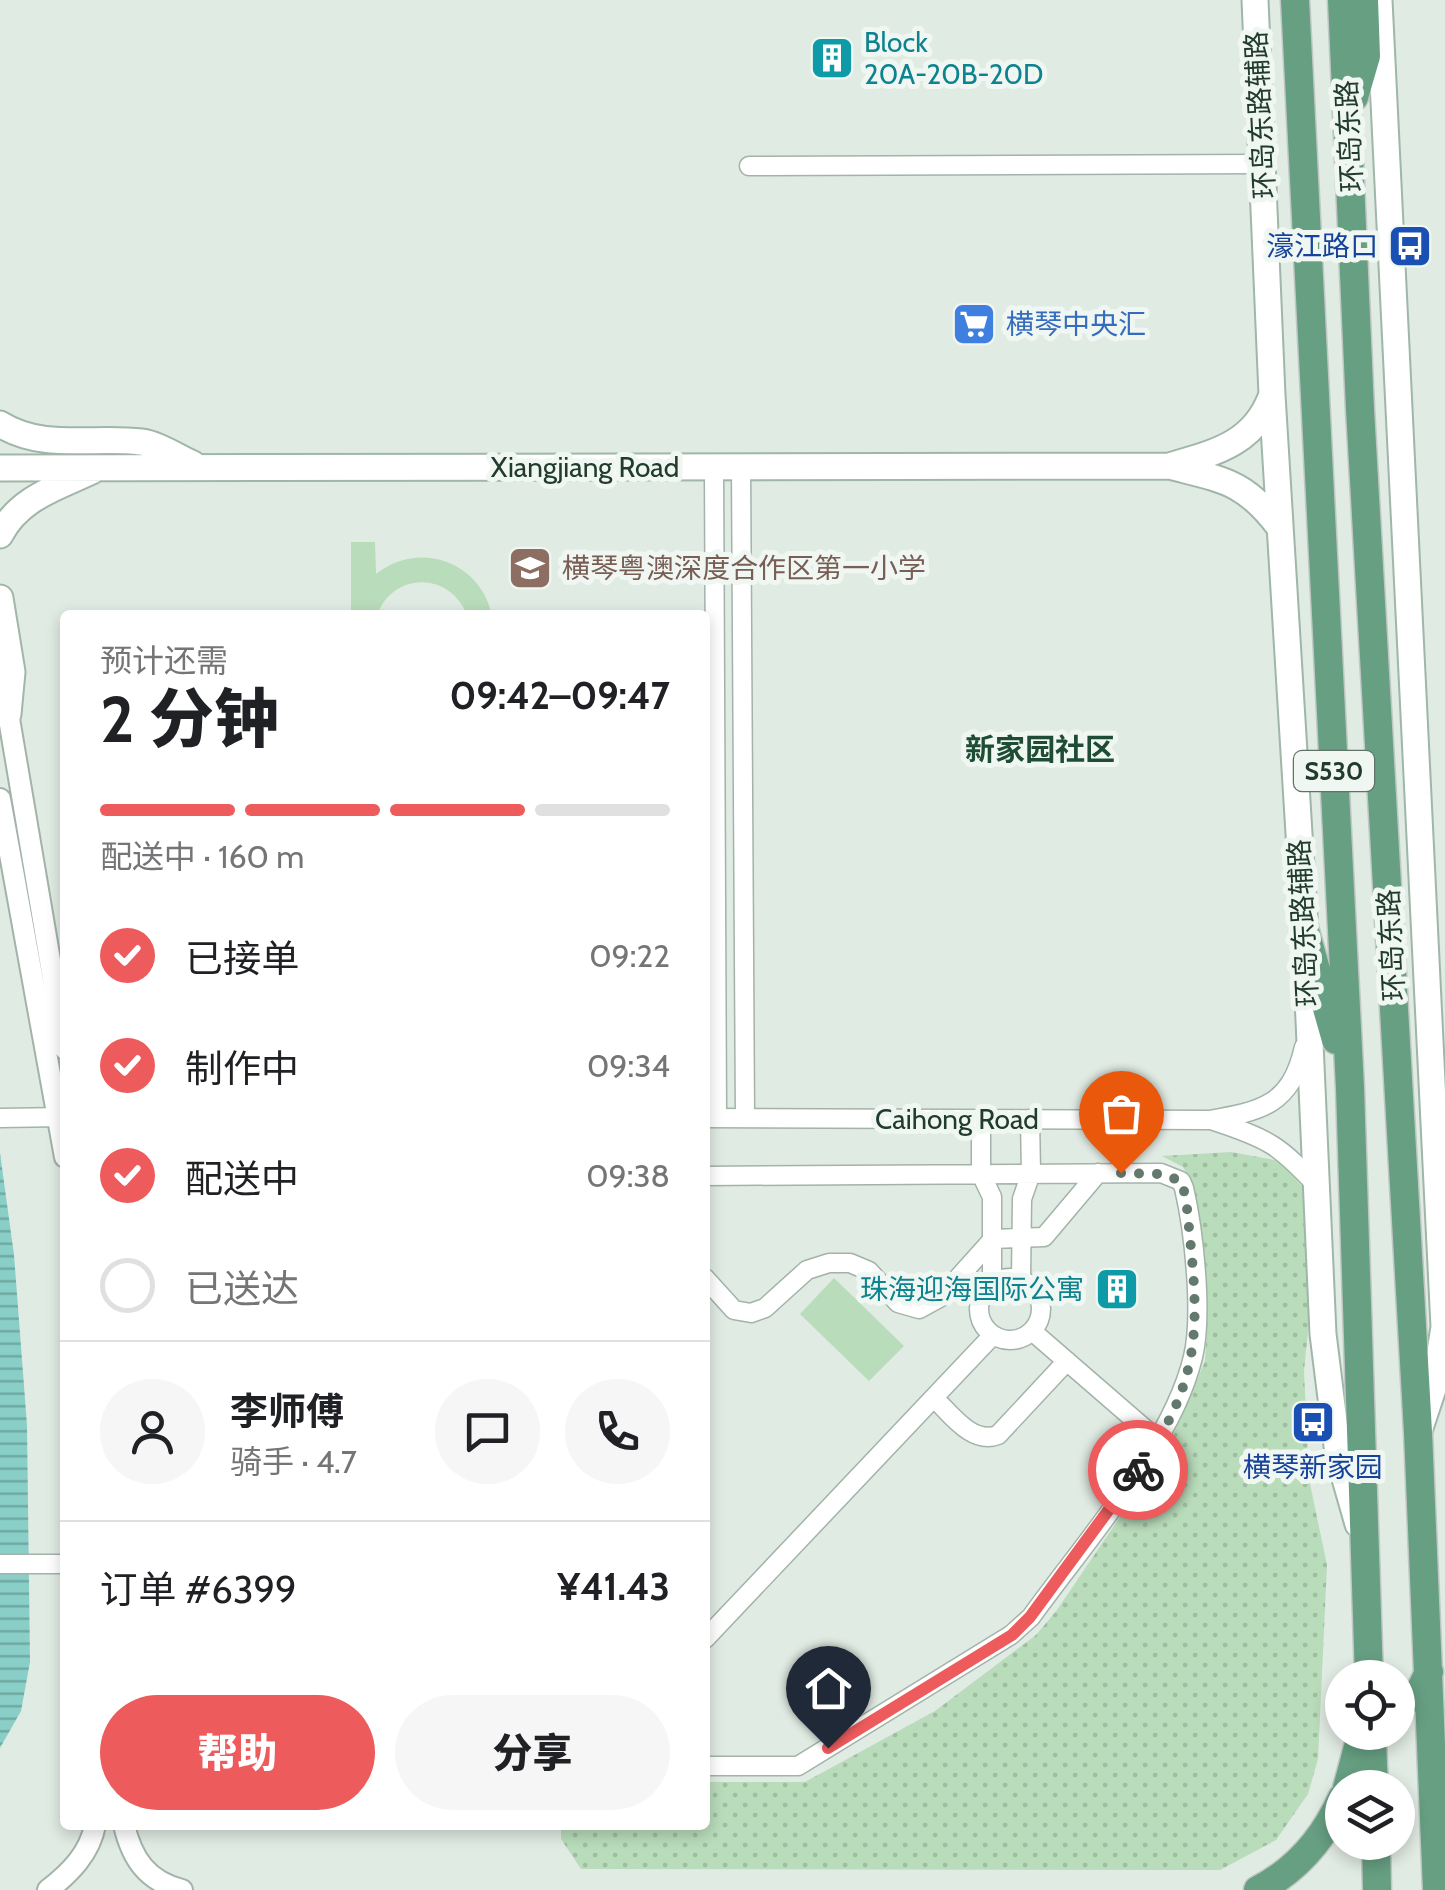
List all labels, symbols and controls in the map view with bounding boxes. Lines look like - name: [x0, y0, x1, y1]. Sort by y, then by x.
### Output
- place label: Block 20A-20B-20D: [864, 25, 1043, 91]
- street label: 环岛东路辅路: [1239, 30, 1281, 200]
- building icon: Block 20A-20B-20D: [809, 35, 855, 81]
- street label: 环岛东路: [1329, 79, 1369, 193]
- bus stop icon: 濠江路口: [1387, 223, 1433, 269]
- place label: 濠江路口: [1266, 229, 1378, 263]
- supermarket icon: 横琴中央汇: [951, 301, 997, 347]
- place label: 横琴中央汇: [1006, 307, 1146, 341]
- street label: Xiangjiang Road: [491, 450, 679, 484]
- school or university icon: 横琴粤澳深度合作区第一小学: [507, 545, 553, 591]
- place label: 横琴粤澳深度合作区第一小学: [562, 551, 926, 585]
- text: 预计还需: [100, 641, 228, 680]
- text: 09:42–09:47: [450, 672, 670, 719]
- text: 2 分钟: [100, 679, 279, 758]
- district label: 新家园社区: [965, 731, 1115, 768]
- road number: S530: [1294, 751, 1374, 791]
- text: 配送中 · 160 m: [100, 837, 304, 876]
- street label: 环岛东路辅路: [1282, 838, 1324, 1008]
- street label: 环岛东路: [1371, 888, 1411, 1002]
- icon: check: [100, 928, 155, 983]
- text: 已接单: [185, 935, 299, 982]
- text: 09:22: [589, 936, 670, 975]
- icon: check: [100, 1038, 155, 1093]
- text: 制作中: [185, 1045, 299, 1092]
- text: 09:34: [587, 1046, 670, 1085]
- pin: [1079, 1071, 1164, 1174]
- icon: bag: [1094, 1086, 1149, 1141]
- street label: Caihong Road: [875, 1102, 1039, 1136]
- icon: check: [100, 1148, 155, 1203]
- text: 配送中: [185, 1155, 299, 1202]
- text: 09:38: [586, 1156, 670, 1195]
- text: 已送达: [185, 1265, 299, 1312]
- building icon: 珠海迎海国际公寓: [1094, 1266, 1140, 1312]
- place label: 珠海迎海国际公寓: [860, 1272, 1084, 1306]
- button: person: [100, 1379, 205, 1484]
- button: chat: [435, 1379, 540, 1484]
- button: phone: [565, 1379, 670, 1484]
- text: 李师傅: [230, 1388, 344, 1435]
- bus stop icon: 横琴新家园: [1290, 1399, 1336, 1445]
- courier: [1088, 1420, 1188, 1520]
- text: 骑手 · 4.7: [230, 1442, 357, 1481]
- icon: bike: [1111, 1443, 1166, 1498]
- place label: 横琴新家园: [1243, 1450, 1383, 1484]
- text: ¥41.43: [557, 1563, 670, 1610]
- text: 订单 #6399: [100, 1566, 297, 1613]
- pin: [786, 1646, 871, 1749]
- map controls: [1325, 1660, 1415, 1860]
- button: locate: [1325, 1660, 1415, 1750]
- icon: home: [801, 1661, 856, 1716]
- button: 帮助: [100, 1695, 375, 1810]
- button: 分享: [395, 1695, 670, 1810]
- button: layers: [1325, 1770, 1415, 1860]

